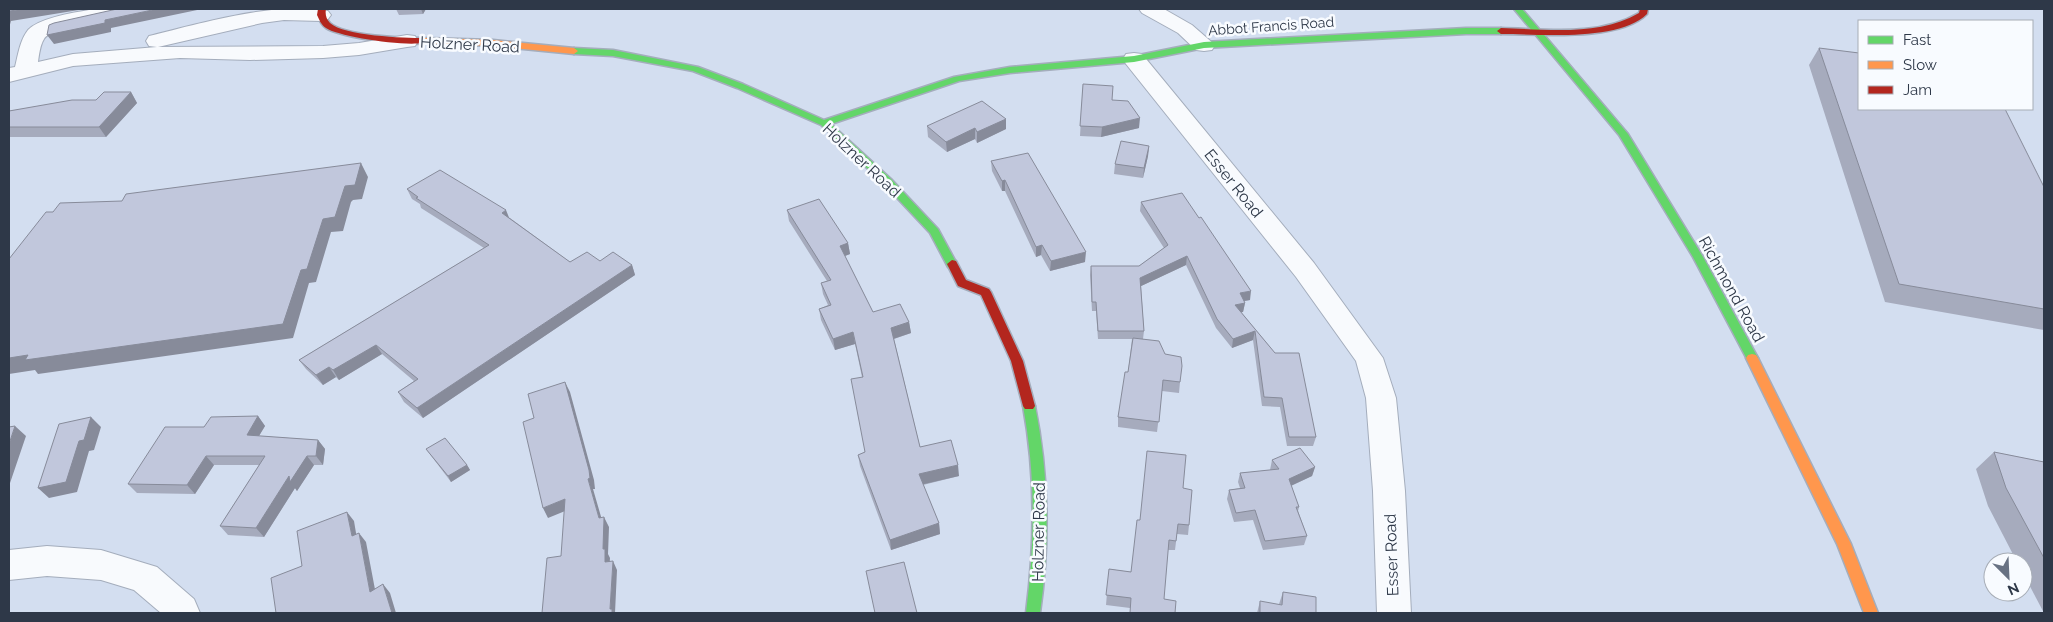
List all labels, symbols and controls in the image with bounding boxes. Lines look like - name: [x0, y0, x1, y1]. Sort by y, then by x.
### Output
- street label: Abbot Francis Road: [1207, 14, 1335, 38]
- legend: [1858, 20, 2033, 110]
- text: Fast: [1903, 31, 1931, 49]
- street label: Holzner Road: [420, 32, 520, 57]
- text: Slow: [1903, 56, 1937, 74]
- text: Jam: [1903, 81, 1932, 99]
- street label: Holzner Road: [819, 119, 905, 201]
- street label: Esser Road: [1200, 145, 1267, 221]
- street label: Richmond Road: [1695, 233, 1768, 345]
- street label: Holzner Road: [1028, 482, 1049, 582]
- street label: Esser Road: [1381, 513, 1402, 596]
- north arrow: [1983, 552, 2033, 602]
- text: N: [2005, 579, 2021, 598]

